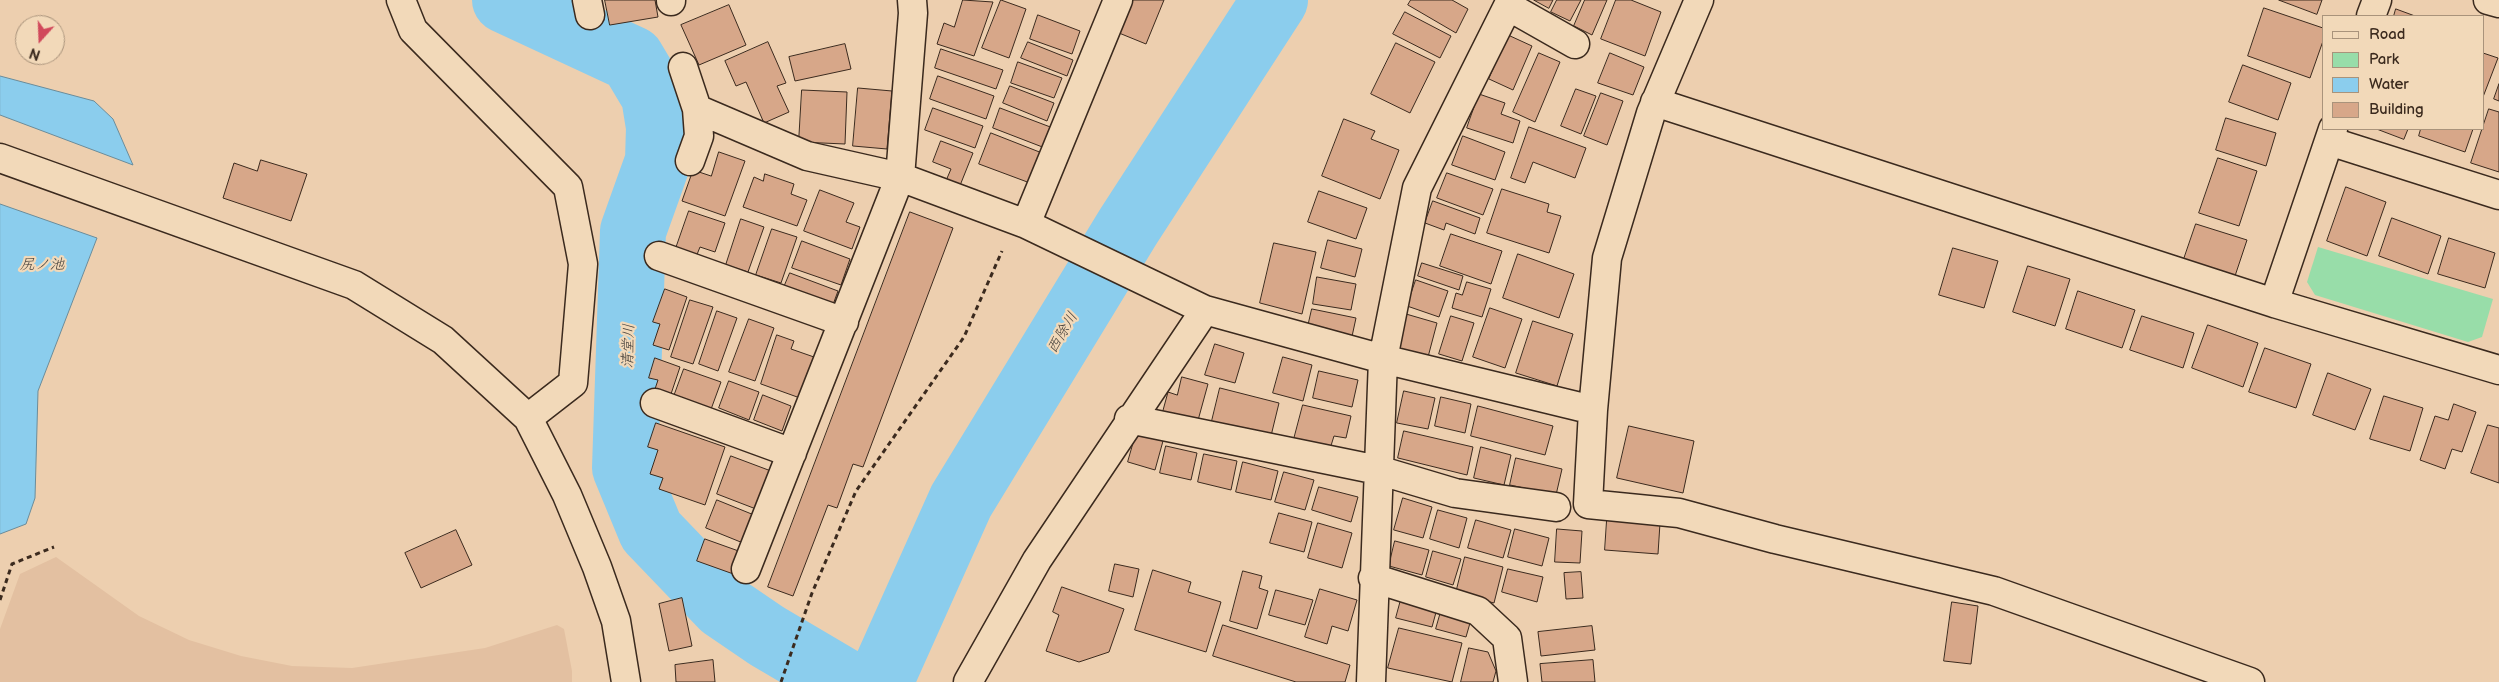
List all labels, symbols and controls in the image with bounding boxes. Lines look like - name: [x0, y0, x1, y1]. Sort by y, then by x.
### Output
- north arrow: [15, 15, 65, 65]
- legend: [2322, 15, 2484, 130]
- text: Road: [2369, 25, 2405, 44]
- text: N: [27, 44, 43, 63]
- text: Park: [2369, 50, 2399, 69]
- text: Water: [2369, 75, 2409, 94]
- text: Building: [2369, 100, 2424, 119]
- water label: 尻ノ池: [20, 256, 64, 274]
- water label: 西除川: [1044, 309, 1082, 357]
- water label: 清堂川: [619, 323, 639, 369]

